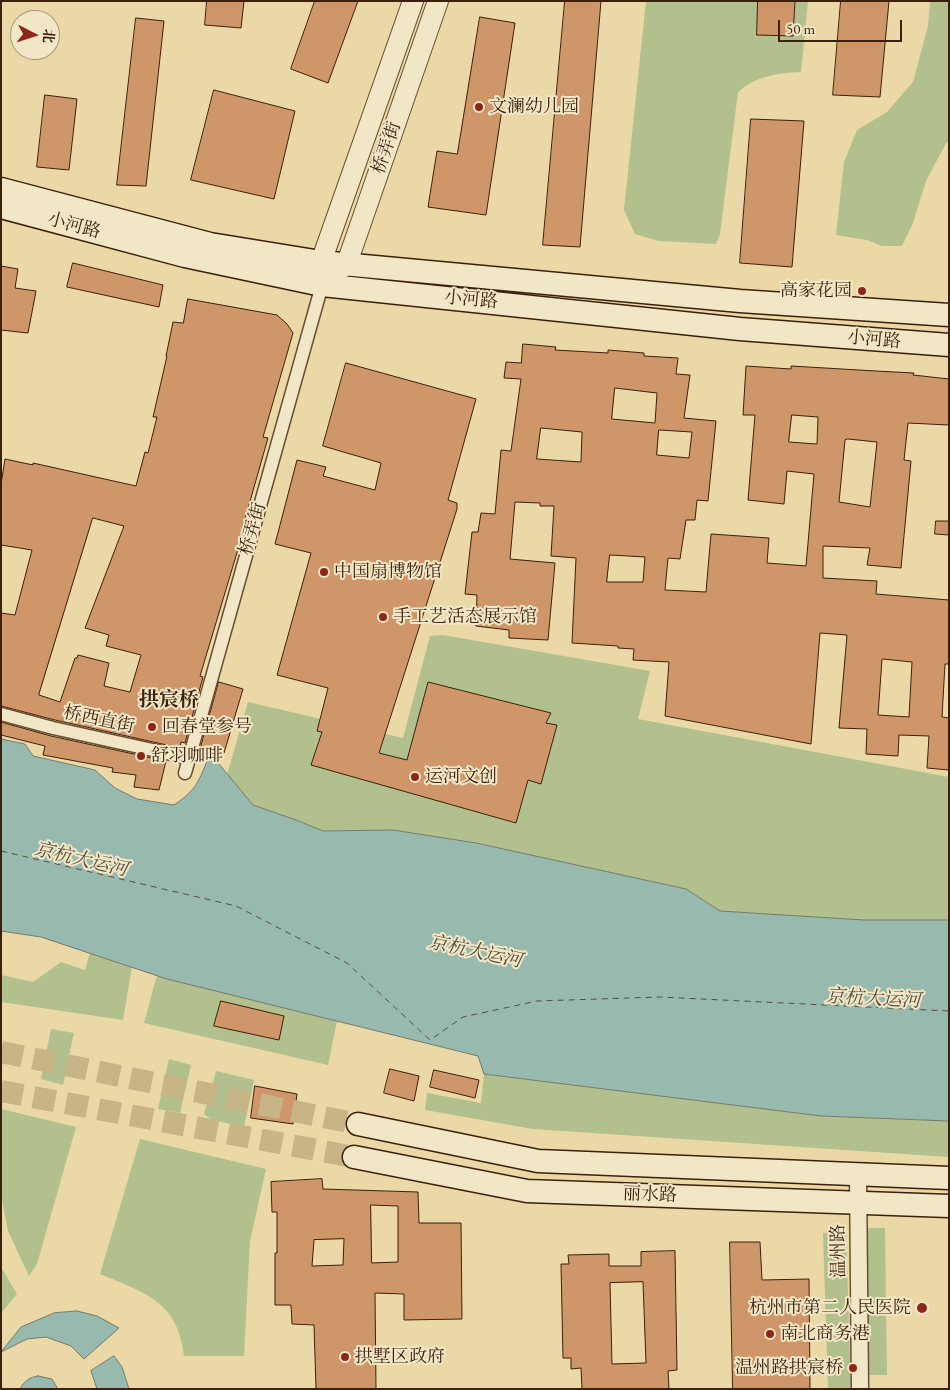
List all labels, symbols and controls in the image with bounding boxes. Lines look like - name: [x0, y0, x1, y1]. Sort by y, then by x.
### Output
- north arrow: [10, 10, 60, 60]
- scale bar: [780, 10, 904, 42]
- text: 50 m: [786, 19, 815, 38]
- text: 北: [39, 28, 59, 44]
- place label: 文澜幼儿园: [489, 96, 579, 118]
- marker: 文澜幼儿园: [473, 101, 485, 113]
- street label: 桥弄街: [368, 119, 406, 177]
- street label: 小河路: [45, 209, 103, 243]
- place label: 高家花园: [780, 280, 852, 302]
- marker: 高家花园: [856, 285, 868, 297]
- street label: 小河路: [443, 287, 499, 313]
- street label: 小河路: [846, 327, 902, 353]
- street label: 桥弄街: [235, 500, 271, 558]
- place label: 中国扇博物馆: [334, 561, 442, 583]
- marker: 中国扇博物馆: [318, 566, 330, 578]
- place label: 手工艺活态展示馆: [393, 606, 537, 628]
- marker: 手工艺活态展示馆: [377, 611, 389, 623]
- district label: 拱宸桥: [139, 689, 199, 713]
- street label: 桥西直街: [62, 702, 136, 738]
- place label: 回春堂参号: [162, 716, 252, 738]
- marker: 回春堂参号: [146, 721, 158, 733]
- place label: 舒羽咖啡: [151, 745, 223, 767]
- marker: 舒羽咖啡: [135, 750, 147, 762]
- place label: 运河文创: [425, 766, 497, 788]
- marker: 运河文创: [409, 771, 421, 783]
- water label: 京杭大运河: [32, 838, 130, 882]
- water label: 京杭大运河: [426, 931, 524, 973]
- water label: 京杭大运河: [825, 985, 921, 1013]
- street label: 丽水路: [623, 1183, 677, 1207]
- street label: 温州路: [828, 1224, 850, 1278]
- place label: 杭州市第二人民医院: [749, 1297, 911, 1319]
- marker: 杭州市第二人民医院: [915, 1301, 929, 1315]
- place label: 南北商务港: [780, 1323, 870, 1345]
- marker: 南北商务港: [764, 1328, 776, 1340]
- place label: 拱墅区政府: [355, 1346, 445, 1368]
- marker: 拱墅区政府: [339, 1351, 351, 1363]
- place label: 温州路拱宸桥: [735, 1357, 843, 1379]
- marker: 温州路拱宸桥: [847, 1362, 859, 1374]

